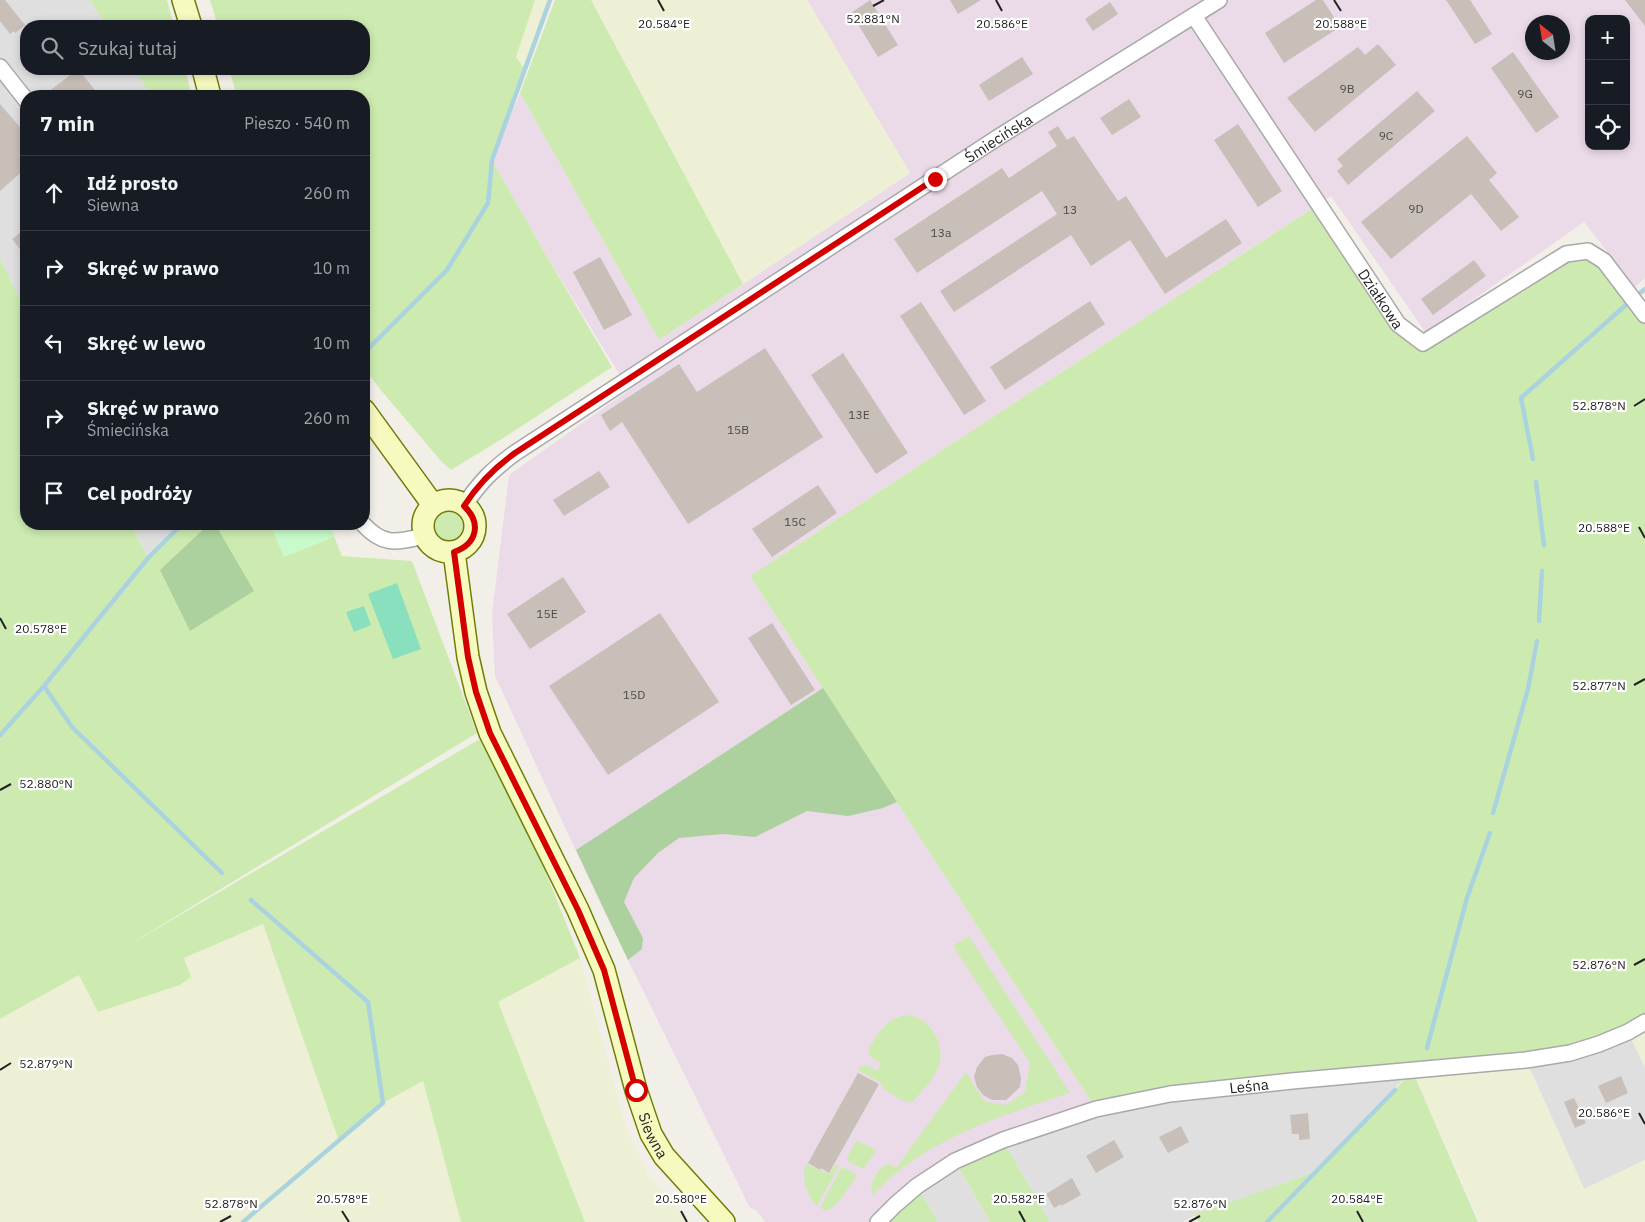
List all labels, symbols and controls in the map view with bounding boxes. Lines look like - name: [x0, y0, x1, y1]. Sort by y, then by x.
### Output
- text: 52.881°N: [846, 11, 900, 26]
- north arrow: [1525, 15, 1570, 60]
- map controls: [1585, 15, 1630, 150]
- button: +: [1585, 15, 1630, 60]
- text: 20.584°E: [638, 16, 690, 31]
- text: 20.586°E: [976, 16, 1028, 31]
- text: 20.588°E: [1315, 16, 1367, 31]
- search box: [20, 20, 370, 75]
- icon: search: [38, 34, 66, 62]
- text: Szukaj tutaj: [78, 36, 177, 60]
- button: −: [1585, 60, 1630, 105]
- house number: 9B: [1339, 81, 1355, 96]
- house number: 9G: [1517, 86, 1533, 101]
- button: locate: [1585, 105, 1630, 150]
- text: 7 min: [40, 109, 95, 137]
- street label: Śmiecińska: [961, 109, 1036, 166]
- text: Pieszo · 540 m: [244, 113, 350, 133]
- house number: 9C: [1379, 128, 1394, 143]
- route end: [924, 168, 947, 191]
- text: Idź prosto: [87, 171, 178, 195]
- icon: ahead: [40, 179, 68, 207]
- text: 260 m: [303, 183, 350, 203]
- text: Siewna: [87, 195, 139, 215]
- house number: 9D: [1408, 201, 1424, 216]
- house number: 13: [1063, 202, 1077, 217]
- house number: 13a: [931, 225, 952, 240]
- icon: right: [40, 254, 68, 282]
- text: Skręć w prawo: [87, 256, 219, 280]
- text: 10 m: [313, 258, 350, 278]
- street label: Działkowa: [1354, 265, 1408, 332]
- icon: left: [40, 329, 68, 357]
- text: Skręć w lewo: [87, 331, 206, 355]
- text: 10 m: [313, 333, 350, 353]
- text: Skręć w prawo: [87, 396, 219, 420]
- text: 52.878°N: [1572, 398, 1626, 413]
- icon: right: [40, 404, 68, 432]
- house number: 13E: [848, 407, 870, 422]
- text: 260 m: [303, 408, 350, 428]
- text: Śmiecińska: [87, 420, 169, 440]
- house number: 15B: [727, 422, 749, 437]
- icon: arrive: [40, 479, 68, 507]
- text: Cel podróży: [87, 481, 192, 505]
- house number: 15C: [784, 514, 806, 529]
- text: 20.588°E: [1578, 520, 1630, 535]
- house number: 15E: [536, 606, 558, 621]
- text: 20.578°E: [15, 621, 67, 636]
- text: 52.877°N: [1572, 678, 1626, 693]
- house number: 15D: [623, 687, 645, 702]
- text: 52.880°N: [19, 776, 73, 791]
- text: 52.876°N: [1572, 957, 1626, 972]
- text: 52.879°N: [19, 1056, 73, 1071]
- street label: Leśna: [1228, 1074, 1270, 1097]
- route start: [625, 1079, 648, 1102]
- text: 20.586°E: [1578, 1105, 1630, 1120]
- street label: Siewna: [635, 1110, 673, 1162]
- text: 20.578°E: [316, 1191, 368, 1206]
- text: 20.580°E: [655, 1191, 707, 1206]
- text: 20.582°E: [993, 1191, 1045, 1206]
- text: 20.584°E: [1331, 1191, 1383, 1206]
- text: 52.878°N: [204, 1196, 258, 1211]
- text: 52.876°N: [1173, 1196, 1227, 1211]

